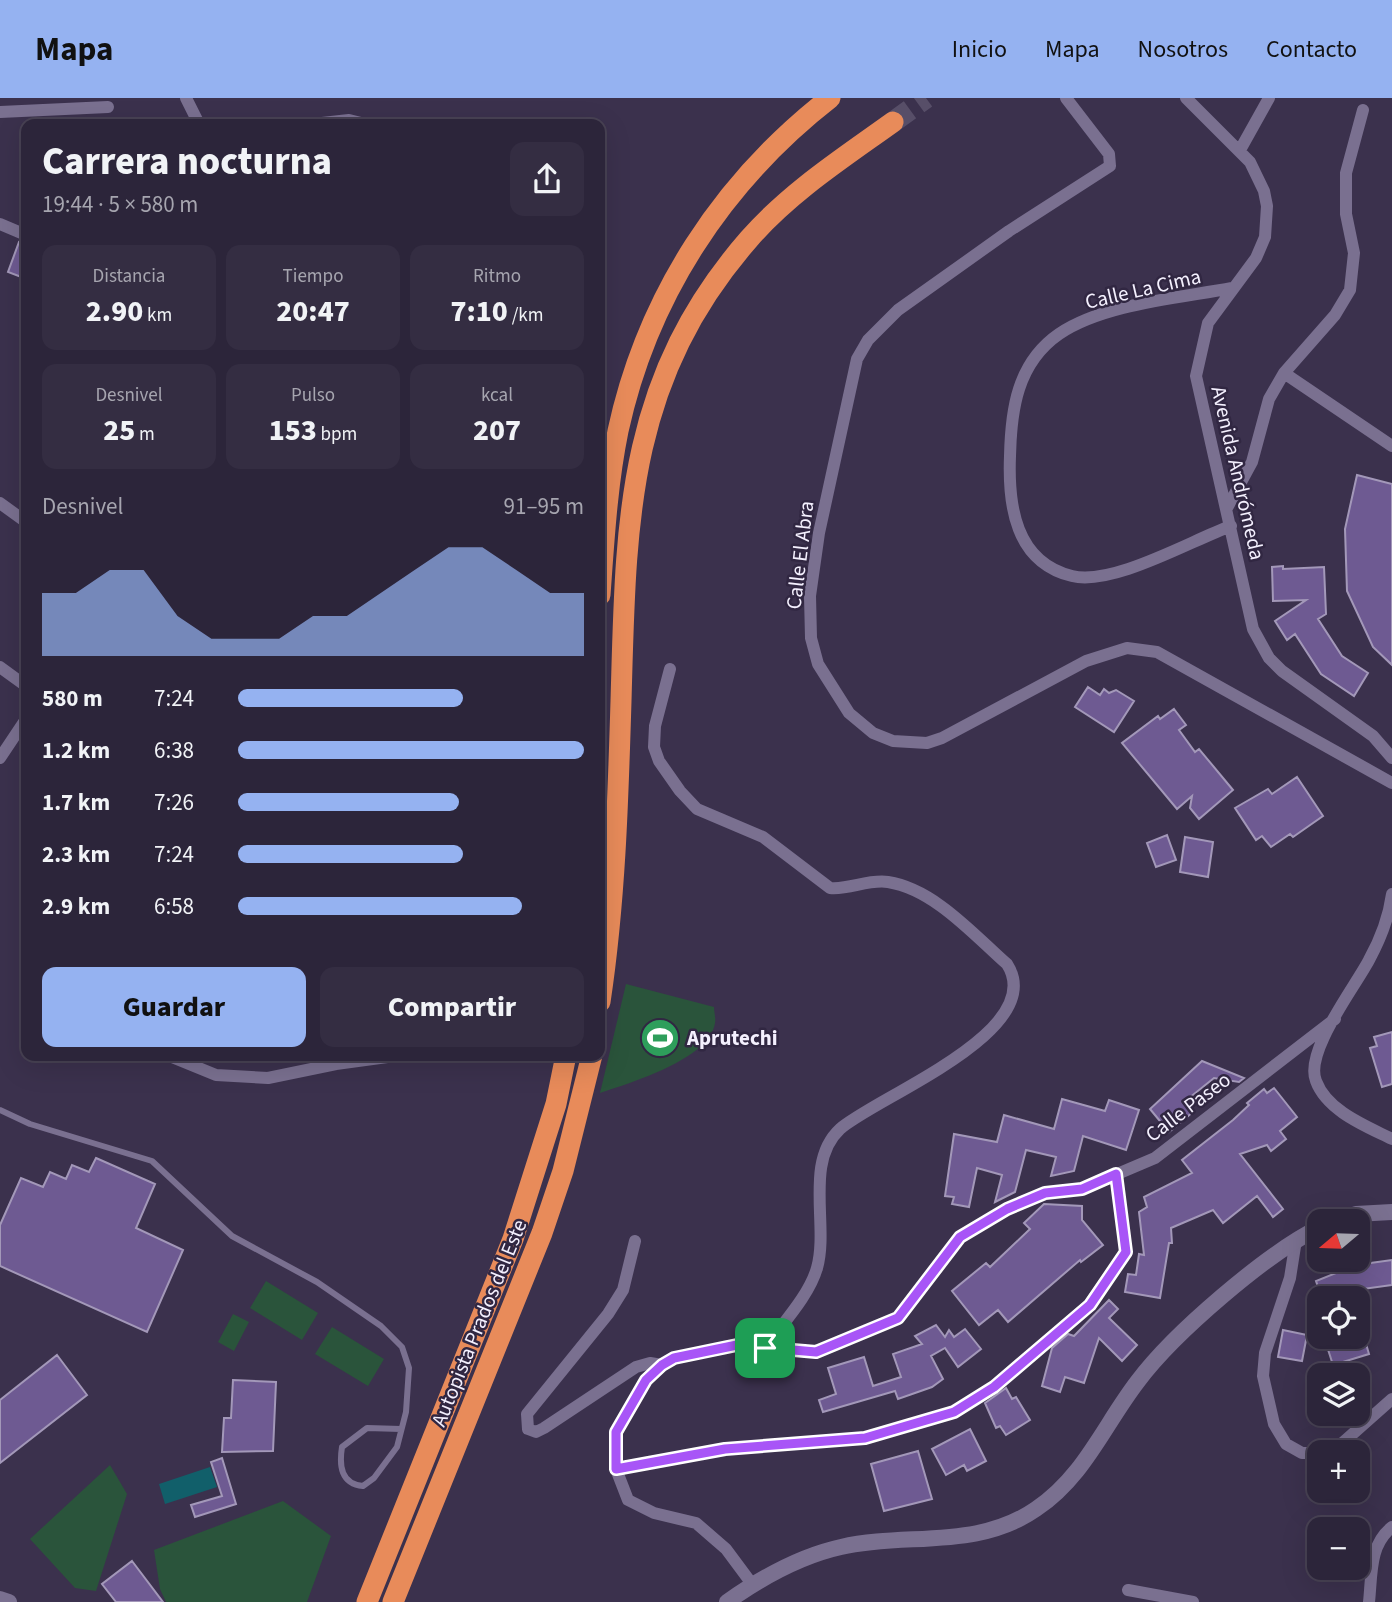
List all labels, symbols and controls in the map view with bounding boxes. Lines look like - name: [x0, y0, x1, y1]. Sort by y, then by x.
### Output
- text: Mapa: [35, 26, 113, 73]
- text: Inicio: [952, 32, 1007, 67]
- text: Mapa: [1045, 32, 1100, 67]
- text: Nosotros: [1138, 32, 1228, 67]
- text: Contacto: [1266, 32, 1357, 67]
- text: Carrera nocturna: [42, 135, 332, 189]
- button: share: [510, 142, 584, 216]
- text: 19:44 · 5 × 580 m: [42, 188, 198, 221]
- street label: Calle La Cima: [1082, 261, 1204, 317]
- text: Distancia: [93, 263, 165, 290]
- text: Tiempo: [283, 263, 343, 290]
- text: Ritmo: [473, 263, 521, 290]
- text: 2.90: [86, 290, 143, 333]
- text: 20:47: [276, 290, 350, 333]
- text: 7:10: [451, 290, 508, 333]
- text: km: [143, 302, 172, 329]
- text: /km: [508, 302, 543, 329]
- text: Desnivel: [95, 382, 163, 409]
- text: Pulso: [291, 382, 335, 409]
- text: kcal: [481, 382, 513, 409]
- street label: Avenida Andrómeda: [1203, 383, 1273, 563]
- text: 25: [103, 409, 135, 452]
- text: 153: [269, 409, 317, 452]
- text: 207: [473, 409, 521, 452]
- text: m: [135, 421, 155, 448]
- text: bpm: [317, 421, 357, 448]
- text: Desnivel: [42, 490, 123, 523]
- text: 91–95 m: [504, 490, 584, 523]
- street label: Calle El Abra: [778, 499, 822, 611]
- text: 580 m: [42, 682, 103, 715]
- text: 7:24: [154, 682, 194, 715]
- text: 1.2 km: [42, 734, 110, 767]
- text: 6:38: [154, 734, 194, 767]
- text: 1.7 km: [42, 786, 110, 819]
- text: 7:26: [154, 786, 194, 819]
- text: 2.3 km: [42, 838, 110, 871]
- text: 7:24: [154, 838, 194, 871]
- text: 2.9 km: [42, 890, 110, 923]
- text: 6:58: [154, 890, 194, 923]
- button: Guardar: [42, 967, 306, 1047]
- button: Compartir: [320, 967, 584, 1047]
- sports icon: Aprutechi: [639, 1017, 681, 1059]
- place label: Aprutechi: [686, 1023, 778, 1053]
- street label: Calle Paseo: [1139, 1065, 1237, 1149]
- north arrow: [1307, 1209, 1370, 1272]
- map controls: [1307, 1209, 1370, 1580]
- street label: Autopista Prados del Este: [424, 1215, 534, 1431]
- button: locate: [1307, 1286, 1370, 1349]
- pin: [735, 1318, 795, 1378]
- icon: arrive: [746, 1329, 784, 1367]
- button: layers: [1307, 1363, 1370, 1426]
- button: +: [1307, 1440, 1370, 1503]
- button: −: [1307, 1517, 1370, 1580]

